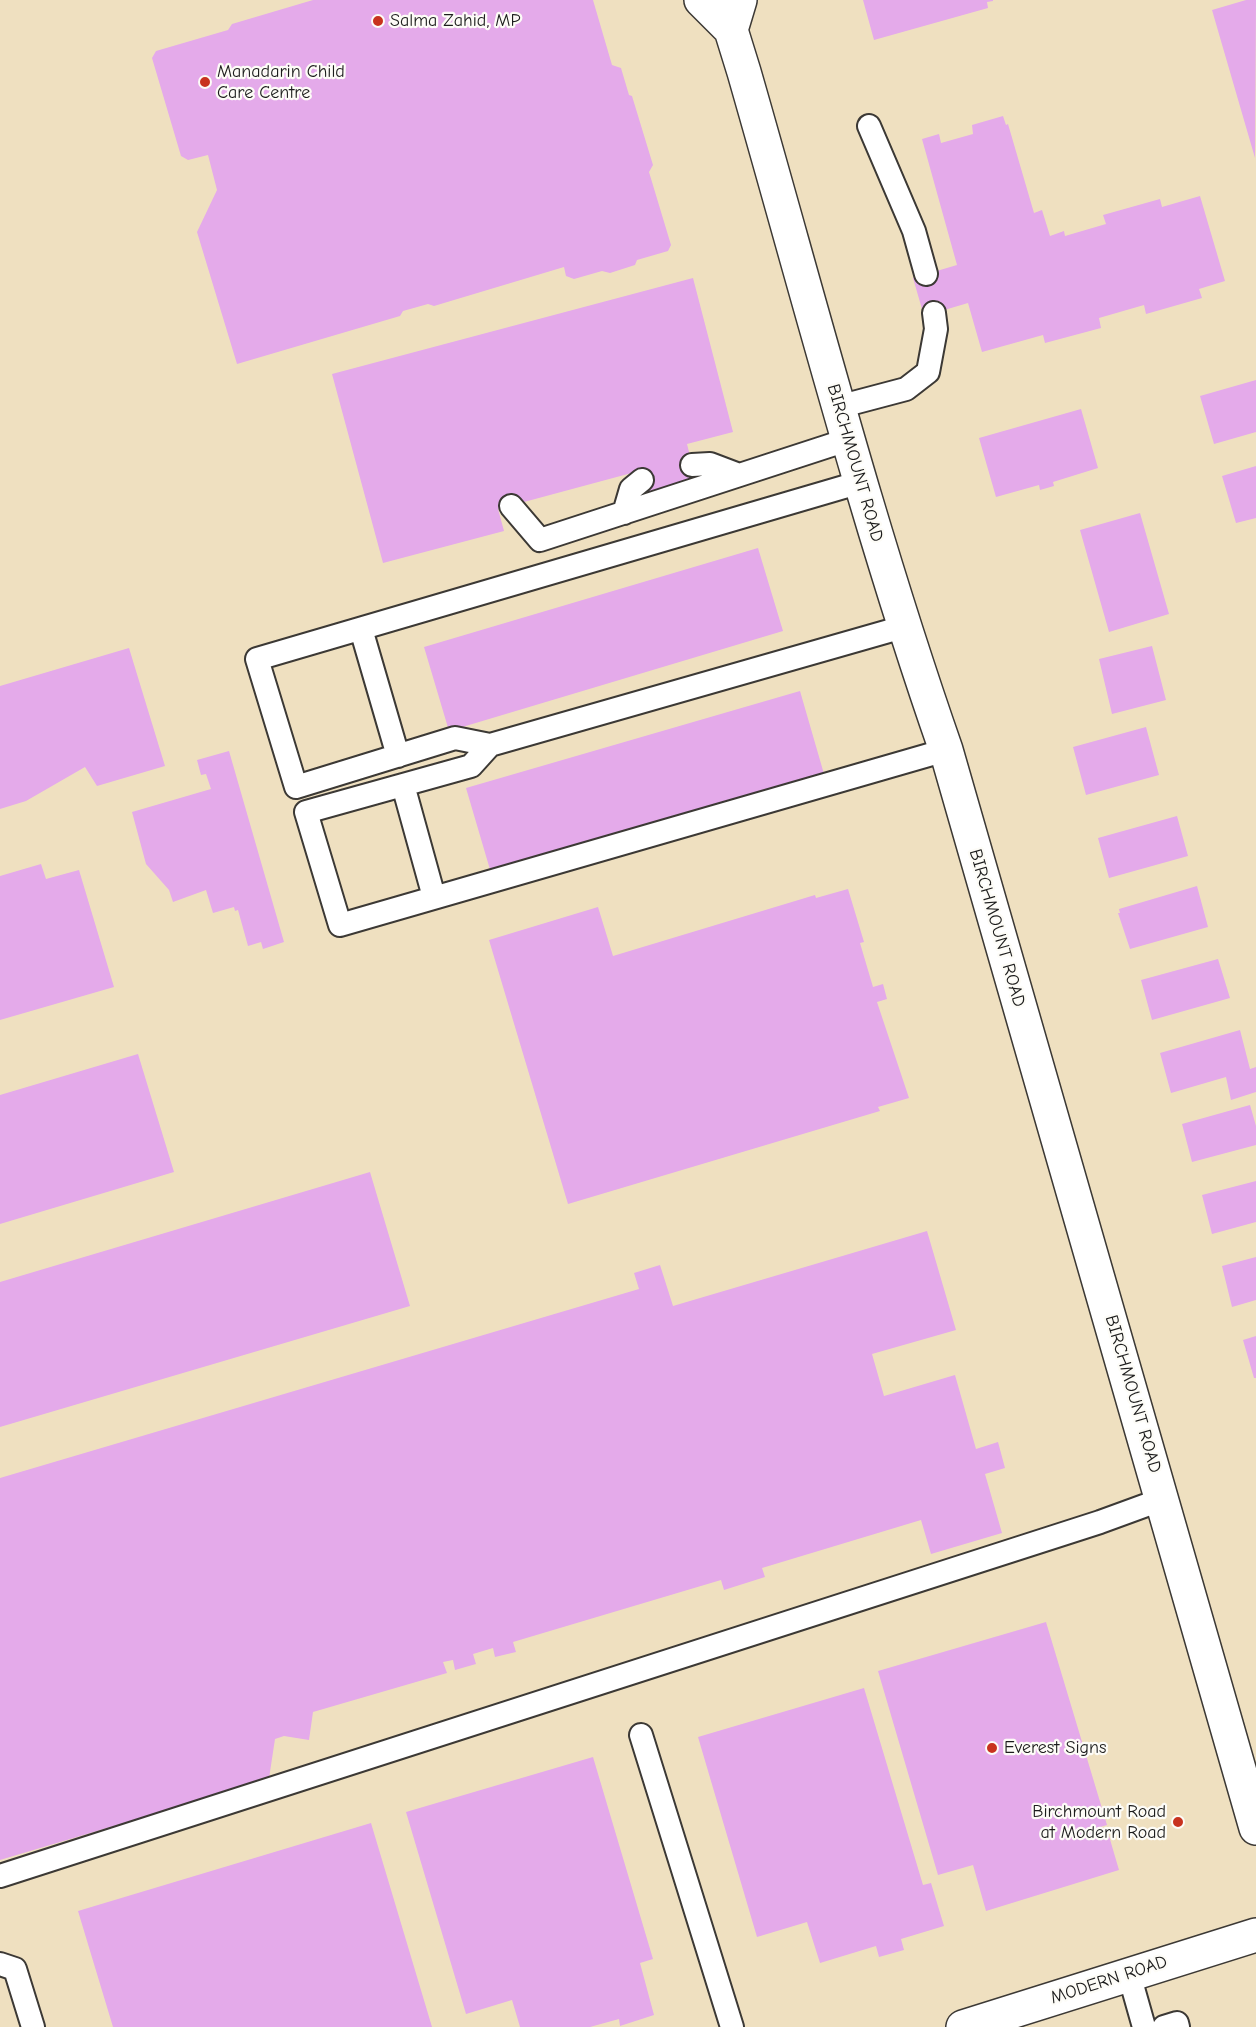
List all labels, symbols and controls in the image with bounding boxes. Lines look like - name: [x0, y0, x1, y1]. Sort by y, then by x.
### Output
- place label: Salma Zahid, MP: [390, 10, 521, 32]
- marker: Salma Zahid, MP: [371, 14, 385, 28]
- place label: Manadarin Child Care Centre: [217, 61, 345, 104]
- marker: Manadarin Child Care Centre: [198, 75, 212, 89]
- street label: BIRCHMOUNT ROAD: [822, 382, 888, 544]
- street label: BIRCHMOUNT ROAD: [964, 847, 1030, 1009]
- street label: BIRCHMOUNT ROAD: [1100, 1313, 1166, 1475]
- place label: Everest Signs: [1004, 1737, 1107, 1759]
- marker: Everest Signs: [985, 1741, 999, 1755]
- place label: Birchmount Road at Modern Road: [1032, 1801, 1166, 1844]
- marker: Birchmount Road at Modern Road: [1171, 1815, 1185, 1829]
- street label: MODERN ROAD: [1048, 1951, 1170, 2009]

